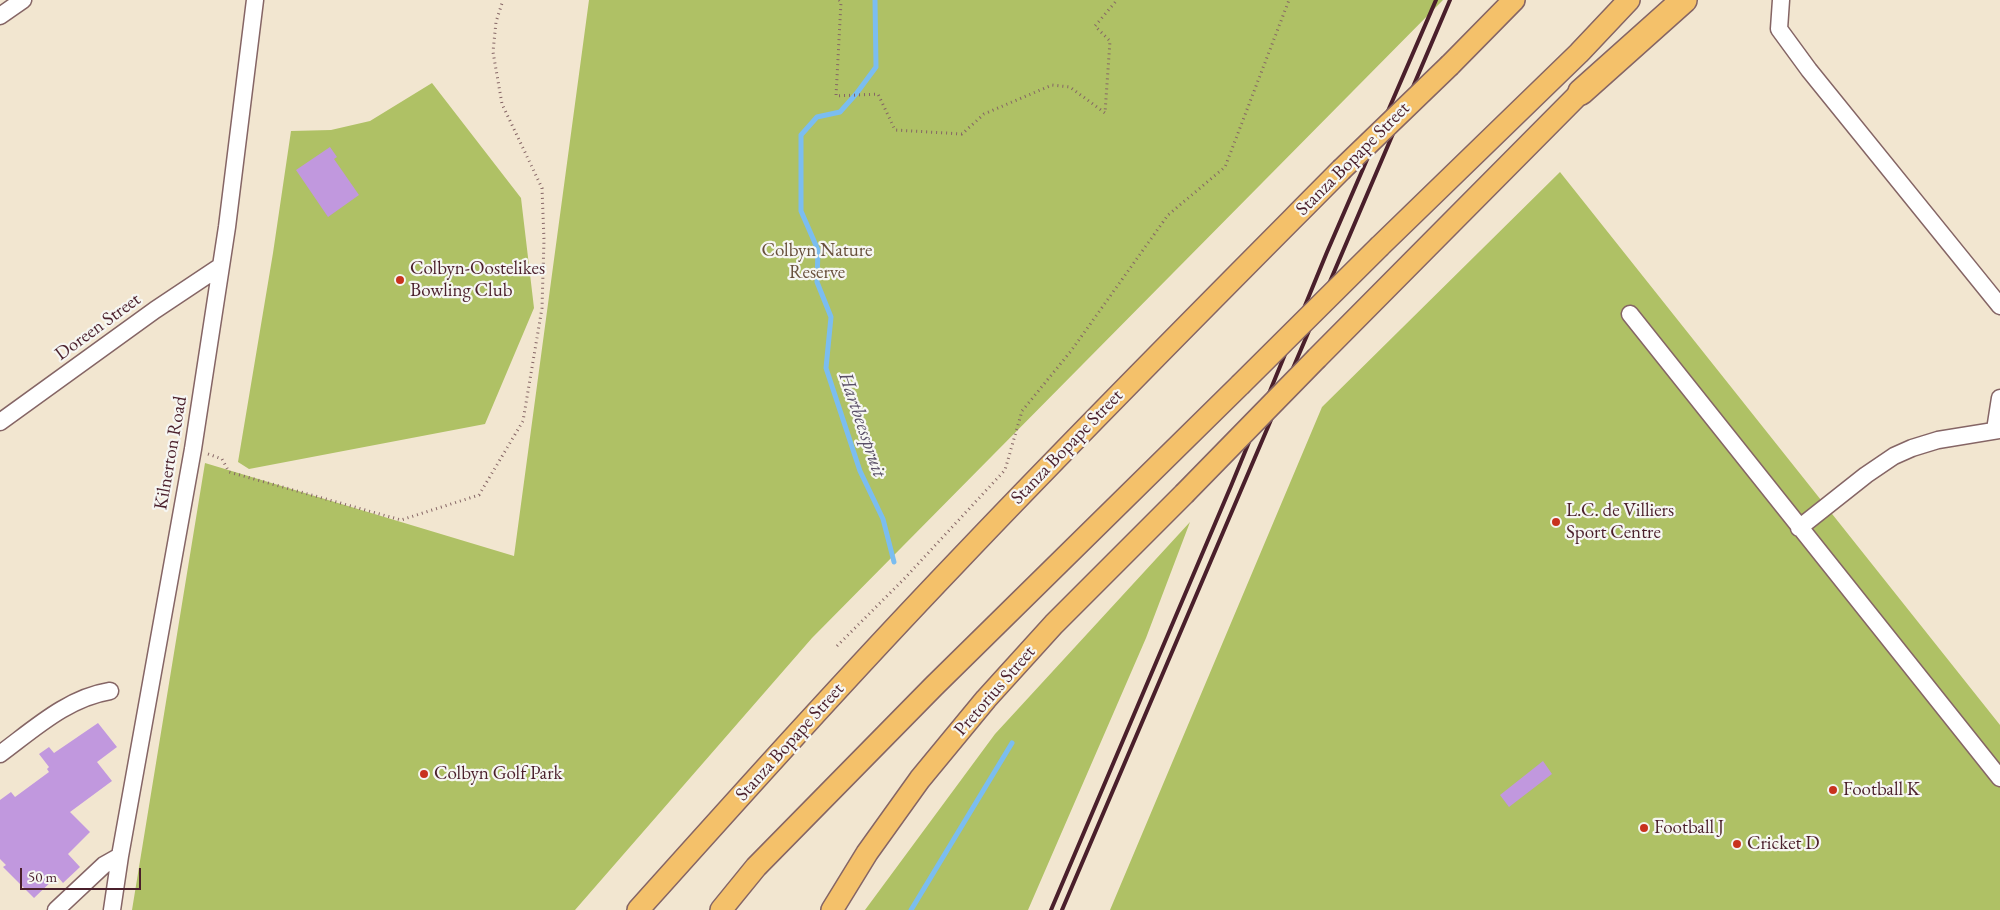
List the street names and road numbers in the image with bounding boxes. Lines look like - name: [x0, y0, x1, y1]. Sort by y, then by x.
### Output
- street label: Stanza Bopape Street: [1291, 97, 1415, 221]
- street label: Doreen Street: [51, 288, 145, 366]
- street label: Stanza Bopape Street: [1006, 385, 1128, 509]
- street label: Kilnerton Road: [150, 394, 192, 512]
- street label: Pretorius Street: [950, 641, 1040, 741]
- street label: Stanza Bopape Street: [731, 678, 849, 806]

